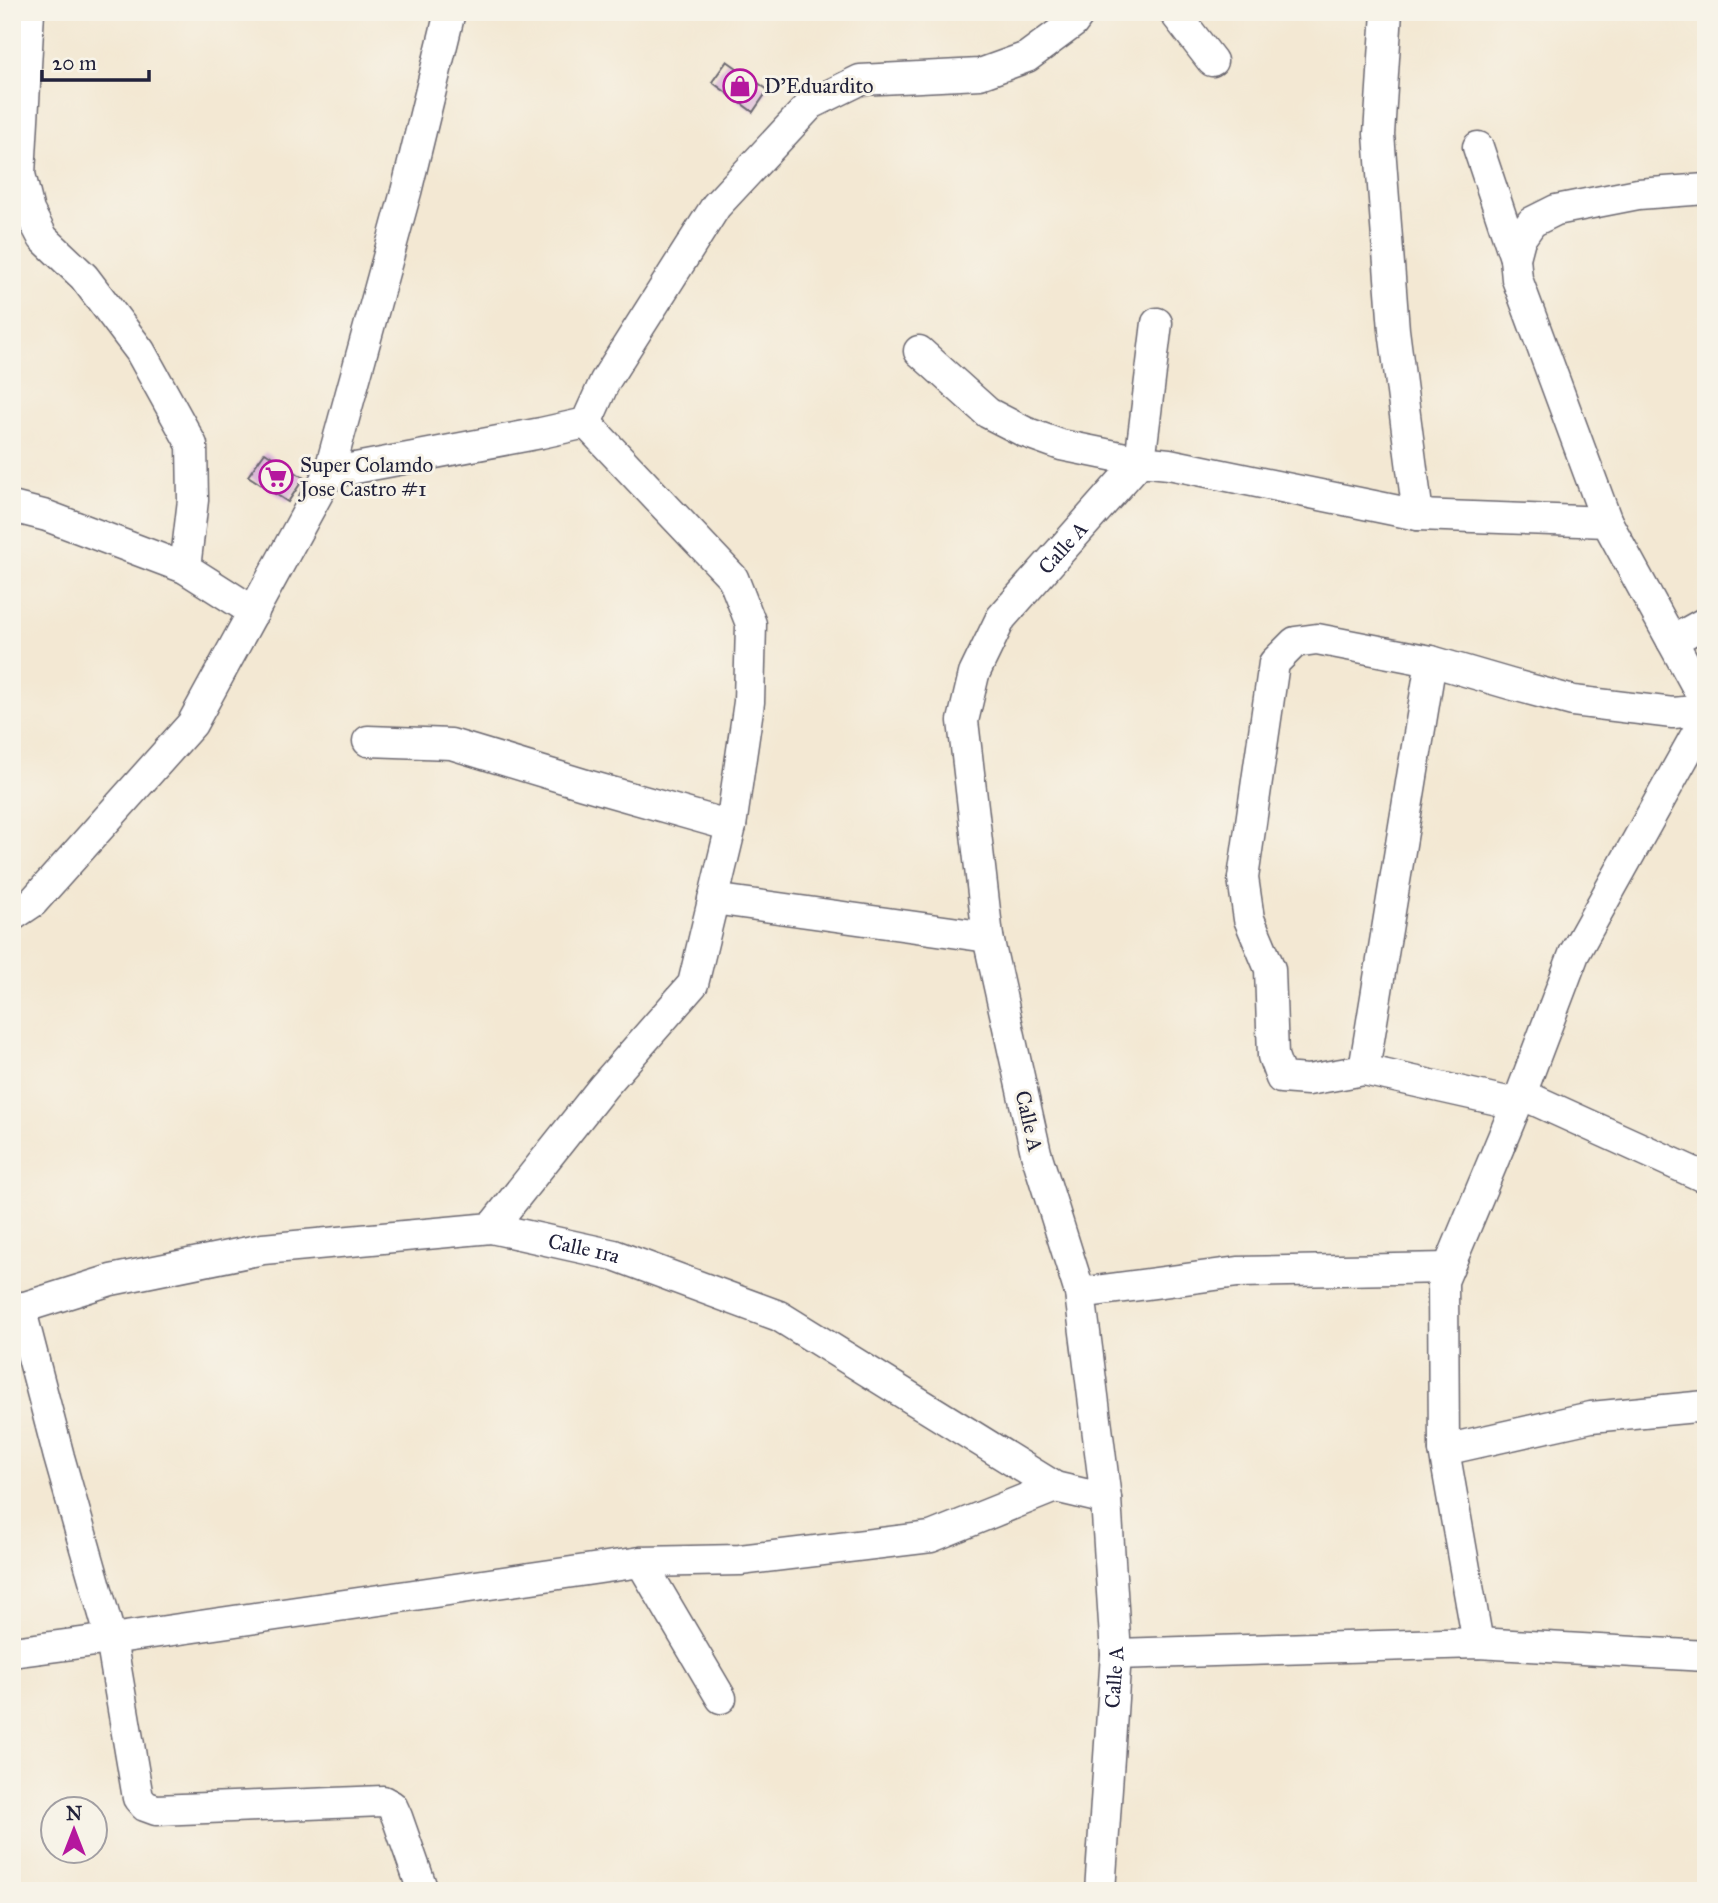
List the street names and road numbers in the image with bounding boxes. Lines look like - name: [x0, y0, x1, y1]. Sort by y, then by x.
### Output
- street label: Calle A: [1033, 516, 1093, 580]
- street label: Calle A: [1009, 1088, 1049, 1154]
- street label: Calle 1ra: [546, 1228, 624, 1269]
- street label: Calle A: [1099, 1646, 1129, 1709]

